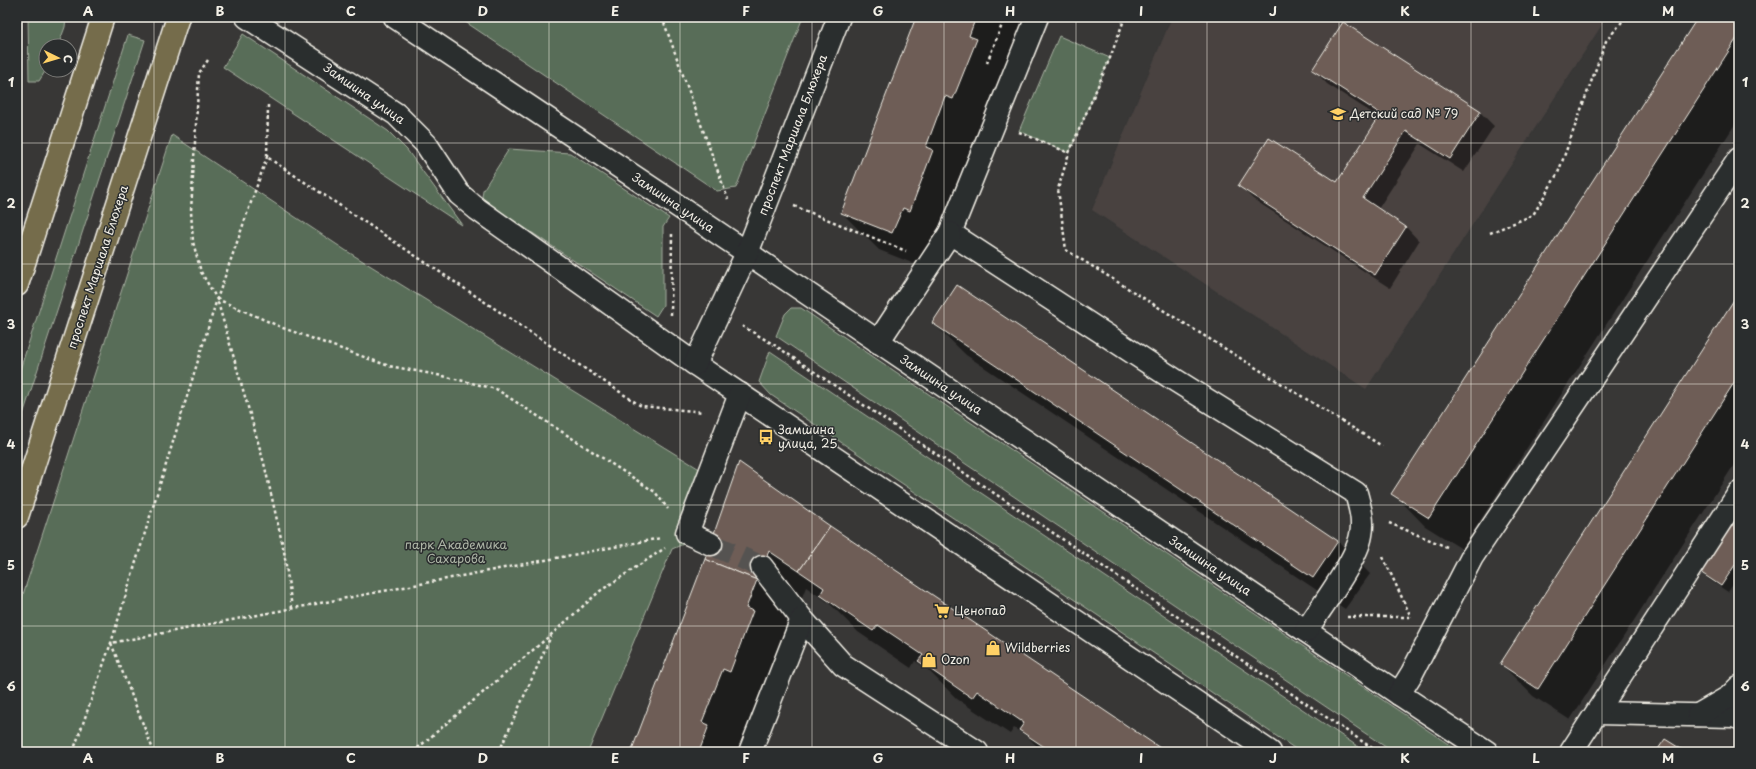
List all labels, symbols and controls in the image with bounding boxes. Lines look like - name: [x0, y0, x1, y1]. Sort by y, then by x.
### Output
- text: A: [83, 1, 93, 20]
- text: B: [216, 1, 225, 20]
- text: C: [346, 1, 356, 20]
- text: D: [478, 1, 488, 20]
- text: E: [611, 1, 619, 20]
- text: F: [742, 1, 750, 20]
- text: G: [873, 1, 883, 20]
- text: H: [1005, 1, 1015, 20]
- text: I: [1139, 1, 1143, 20]
- text: J: [1269, 1, 1277, 20]
- text: K: [1400, 1, 1410, 20]
- text: L: [1532, 1, 1540, 20]
- text: M: [1662, 1, 1674, 20]
- north arrow: [38, 38, 78, 78]
- street label: проспект Маршала Блюхера: [753, 51, 831, 218]
- text: С: [60, 54, 77, 64]
- street label: Замшина улица: [320, 58, 409, 128]
- text: 1: [8, 72, 14, 91]
- text: 1: [1742, 72, 1748, 91]
- place label: Детский сад № 79: [1349, 104, 1458, 122]
- school or university icon: Детский сад № 79: [1329, 105, 1347, 123]
- street label: Замшина улица: [629, 168, 719, 237]
- street label: проспект Маршала Блюхера: [62, 182, 132, 351]
- text: 2: [6, 193, 16, 212]
- text: 2: [1740, 193, 1750, 212]
- text: 3: [7, 314, 16, 333]
- text: 3: [1741, 314, 1750, 333]
- street label: Замшина улица: [897, 350, 987, 419]
- place label: Замшина улица, 25: [778, 420, 838, 452]
- bus stop icon: Замшина улица, 25: [757, 428, 775, 446]
- text: 4: [7, 434, 16, 453]
- text: 4: [1741, 434, 1750, 453]
- street label: Замшина улица: [1166, 531, 1256, 600]
- park label: парк Академика Сахарова: [405, 535, 508, 567]
- text: 5: [7, 555, 15, 574]
- text: 5: [1741, 555, 1749, 574]
- place label: Ценопад: [954, 601, 1006, 619]
- supermarket icon: Ценопад: [933, 602, 951, 620]
- place label: Wildberries: [1005, 638, 1071, 656]
- shop icon: Wildberries: [984, 639, 1002, 657]
- place label: Ozon: [941, 650, 970, 668]
- shop icon: Ozon: [920, 651, 938, 669]
- text: 6: [6, 676, 16, 695]
- text: 6: [1740, 676, 1750, 695]
- text: A: [83, 748, 93, 767]
- text: B: [216, 748, 225, 767]
- text: C: [346, 748, 356, 767]
- text: D: [478, 748, 488, 767]
- text: E: [611, 748, 619, 767]
- text: F: [742, 748, 750, 767]
- text: G: [873, 748, 883, 767]
- text: H: [1005, 748, 1015, 767]
- text: I: [1139, 748, 1143, 767]
- text: J: [1269, 748, 1277, 767]
- text: K: [1400, 748, 1410, 767]
- text: L: [1532, 748, 1540, 767]
- text: M: [1662, 748, 1674, 767]

